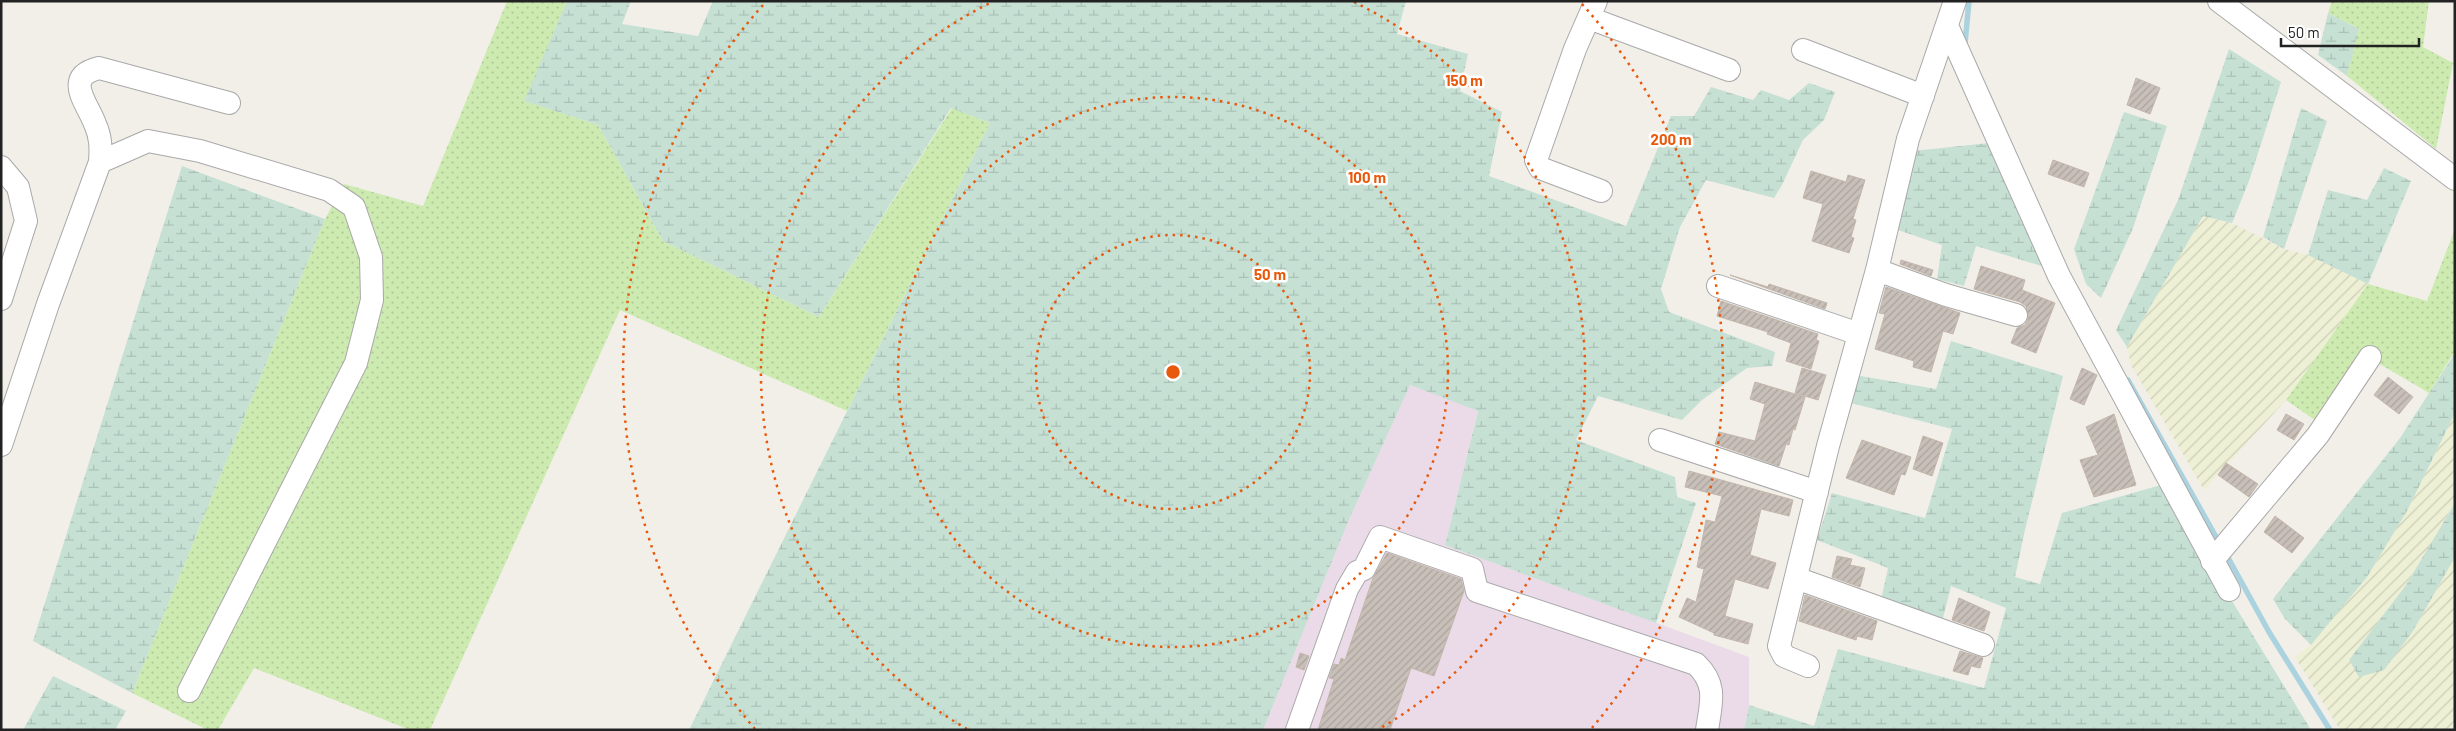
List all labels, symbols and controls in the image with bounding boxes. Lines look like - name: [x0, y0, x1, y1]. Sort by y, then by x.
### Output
- scale bar: [2281, 15, 2418, 47]
- text: 50 m: [2288, 23, 2320, 41]
- text: 150 m: [1445, 71, 1483, 89]
- text: 200 m: [1650, 130, 1692, 148]
- text: 100 m: [1348, 168, 1386, 186]
- text: 50 m: [1254, 265, 1286, 283]
- centre of rings: [1164, 363, 1182, 381]

